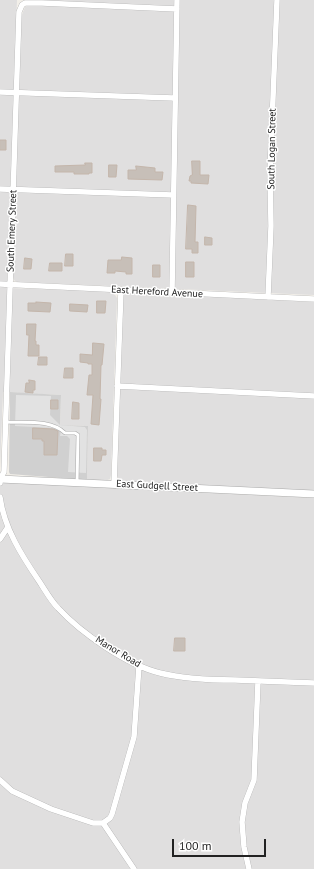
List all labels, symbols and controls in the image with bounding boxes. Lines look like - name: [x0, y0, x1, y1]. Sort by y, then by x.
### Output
- street label: South Logan Street: [265, 108, 279, 190]
- street label: South Emery Street: [5, 190, 19, 272]
- street label: East Hereford Avenue: [111, 284, 203, 300]
- street label: East Gudgell Street: [116, 478, 198, 494]
- street label: Manor Road: [93, 634, 143, 670]
- scale bar: [174, 831, 268, 857]
- text: 100 m: [179, 838, 212, 853]

